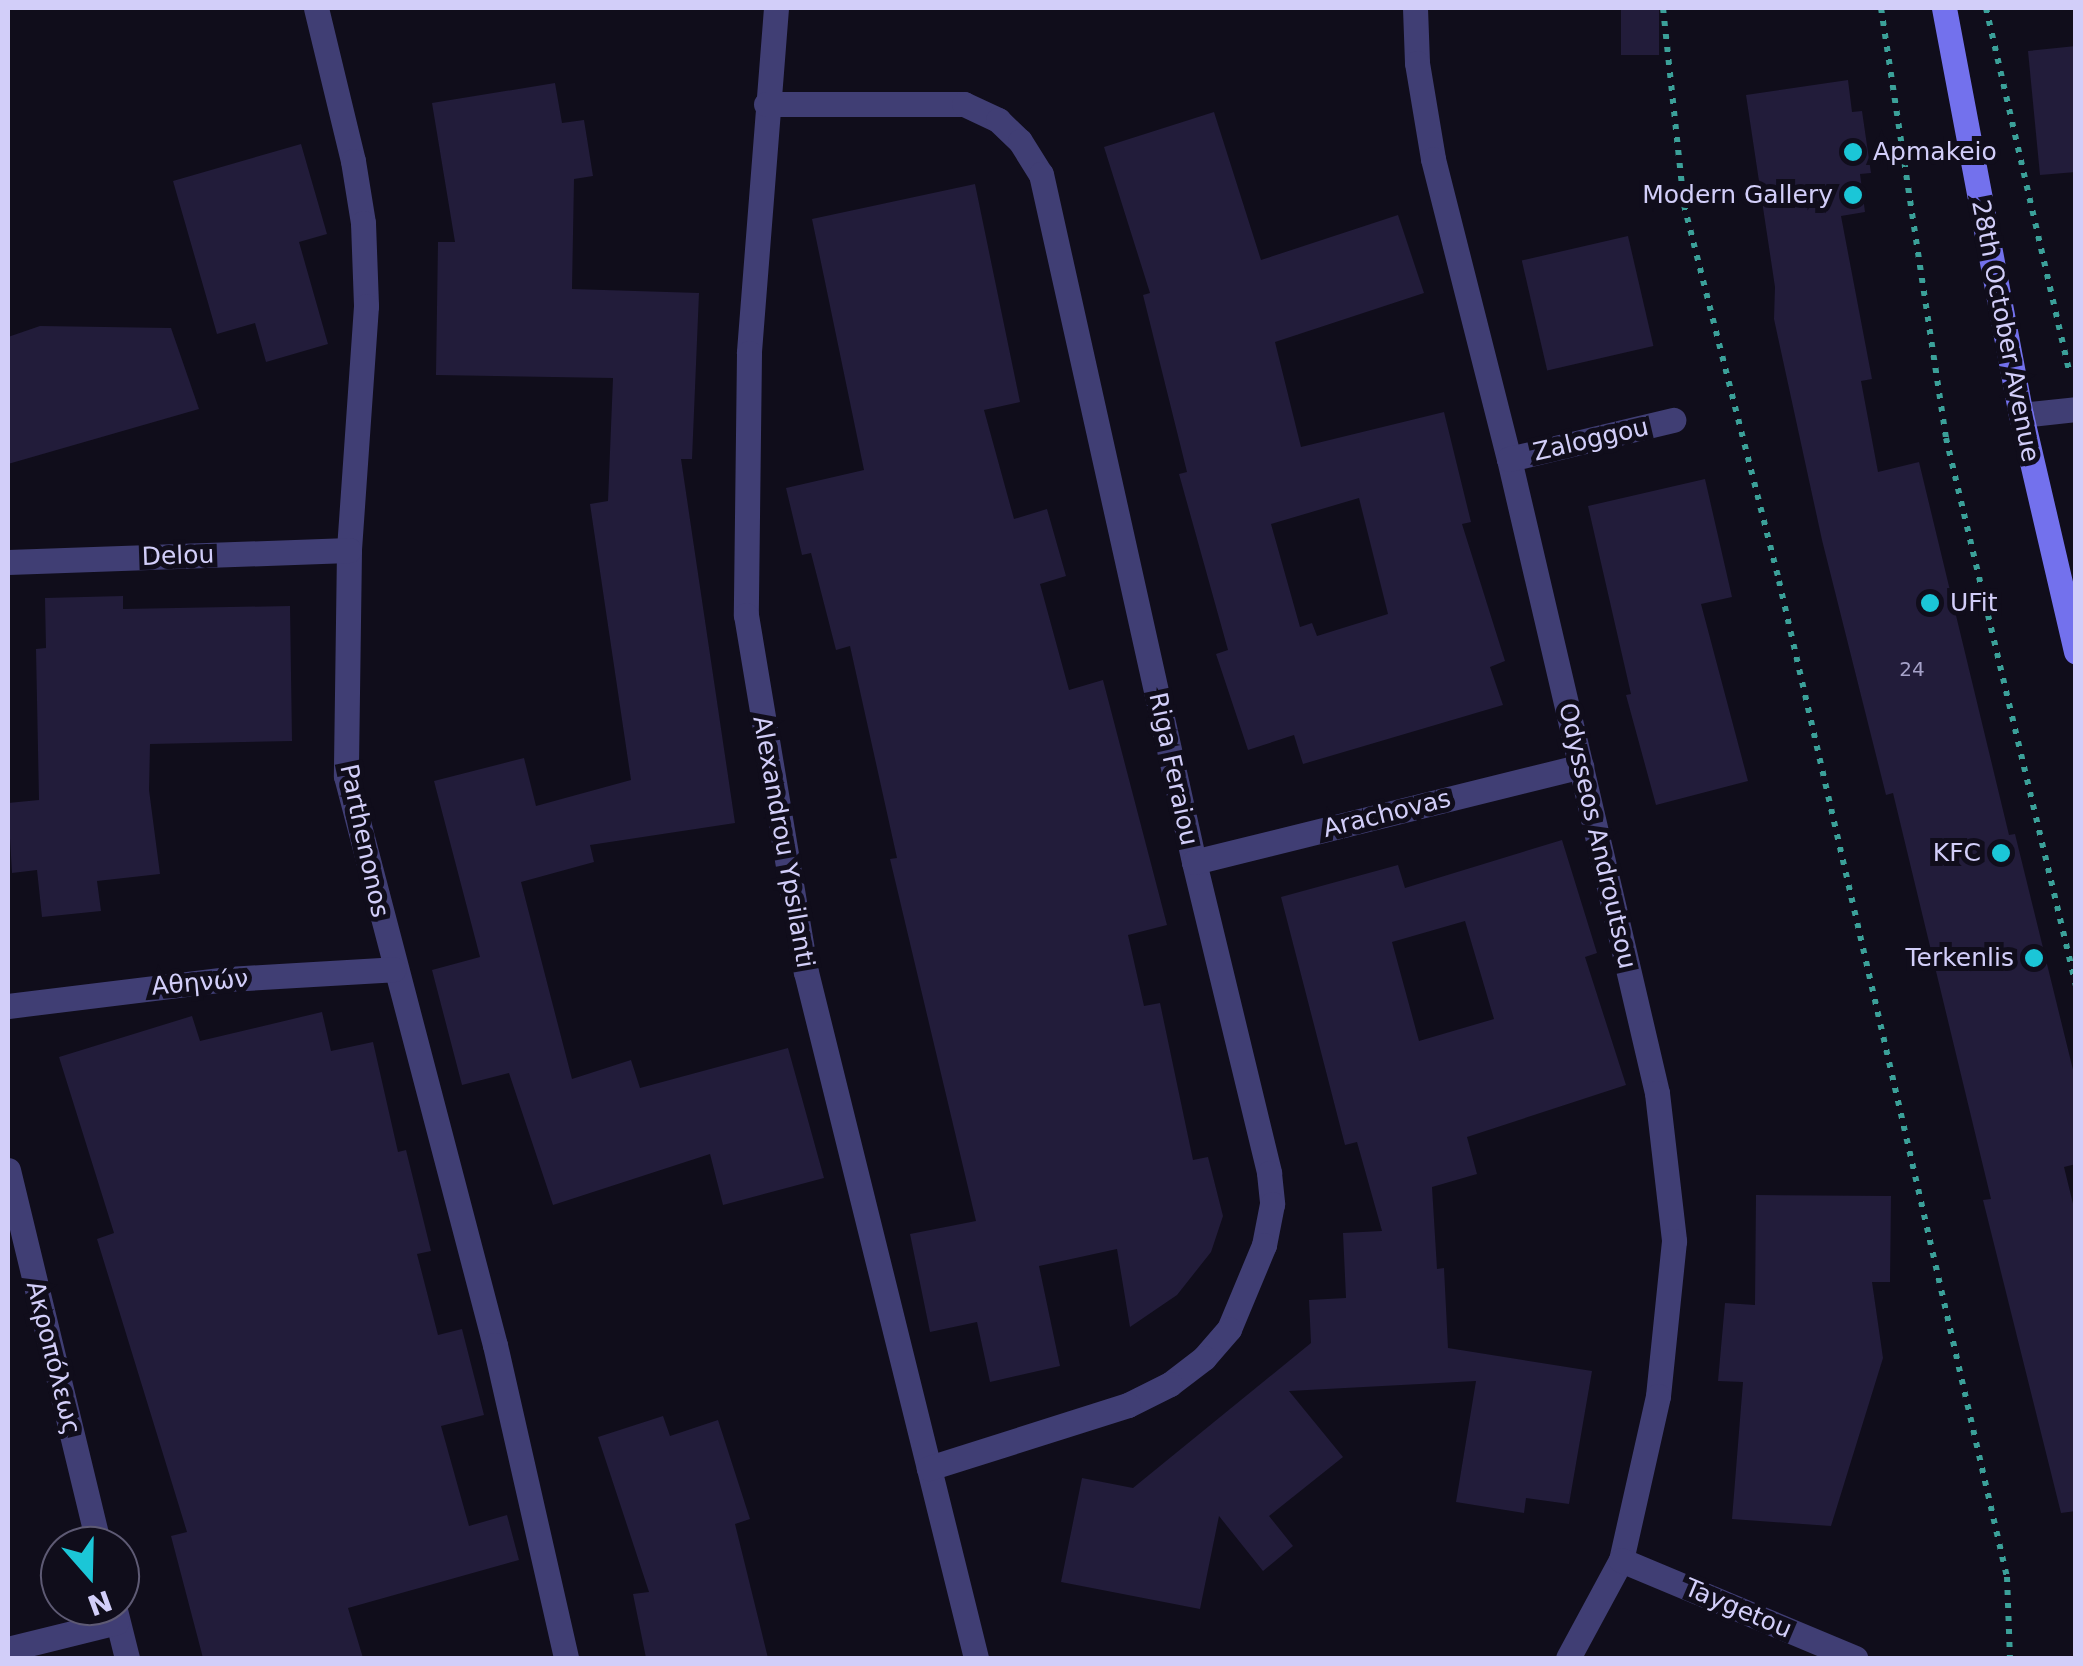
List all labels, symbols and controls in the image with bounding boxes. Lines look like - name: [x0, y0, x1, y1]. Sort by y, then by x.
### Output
- place label: Apmakeio: [1873, 137, 1997, 167]
- marker: Apmakeio: [1842, 141, 1864, 163]
- place label: Modern Gallery: [1642, 180, 1833, 210]
- marker: Modern Gallery: [1842, 184, 1864, 206]
- street label: 28th October Avenue: [1965, 197, 2045, 465]
- street label: Zaloggou: [1530, 412, 1652, 468]
- street label: Delou: [141, 540, 215, 572]
- place label: UFit: [1950, 588, 1998, 618]
- marker: UFit: [1919, 592, 1941, 614]
- house number: 24: [1899, 657, 1925, 681]
- street label: Riga Feraiou: [1142, 690, 1204, 848]
- street label: Odysseos Androutsou: [1552, 700, 1642, 972]
- street label: Alexandrou Ypsilanti: [746, 714, 820, 970]
- street label: Parthenonos: [333, 762, 395, 920]
- street label: Arachovas: [1320, 784, 1454, 844]
- place label: KFC: [1933, 838, 1981, 868]
- marker: KFC: [1990, 842, 2012, 864]
- place label: Terkenlis: [1906, 943, 2014, 973]
- marker: Terkenlis: [2023, 947, 2045, 969]
- street label: Αθηνών: [150, 964, 250, 1002]
- street label: Ακροπόλεως: [19, 1278, 87, 1438]
- north arrow: [40, 1526, 140, 1626]
- street label: Taygetou: [1680, 1573, 1796, 1645]
- text: N: [83, 1583, 116, 1622]

